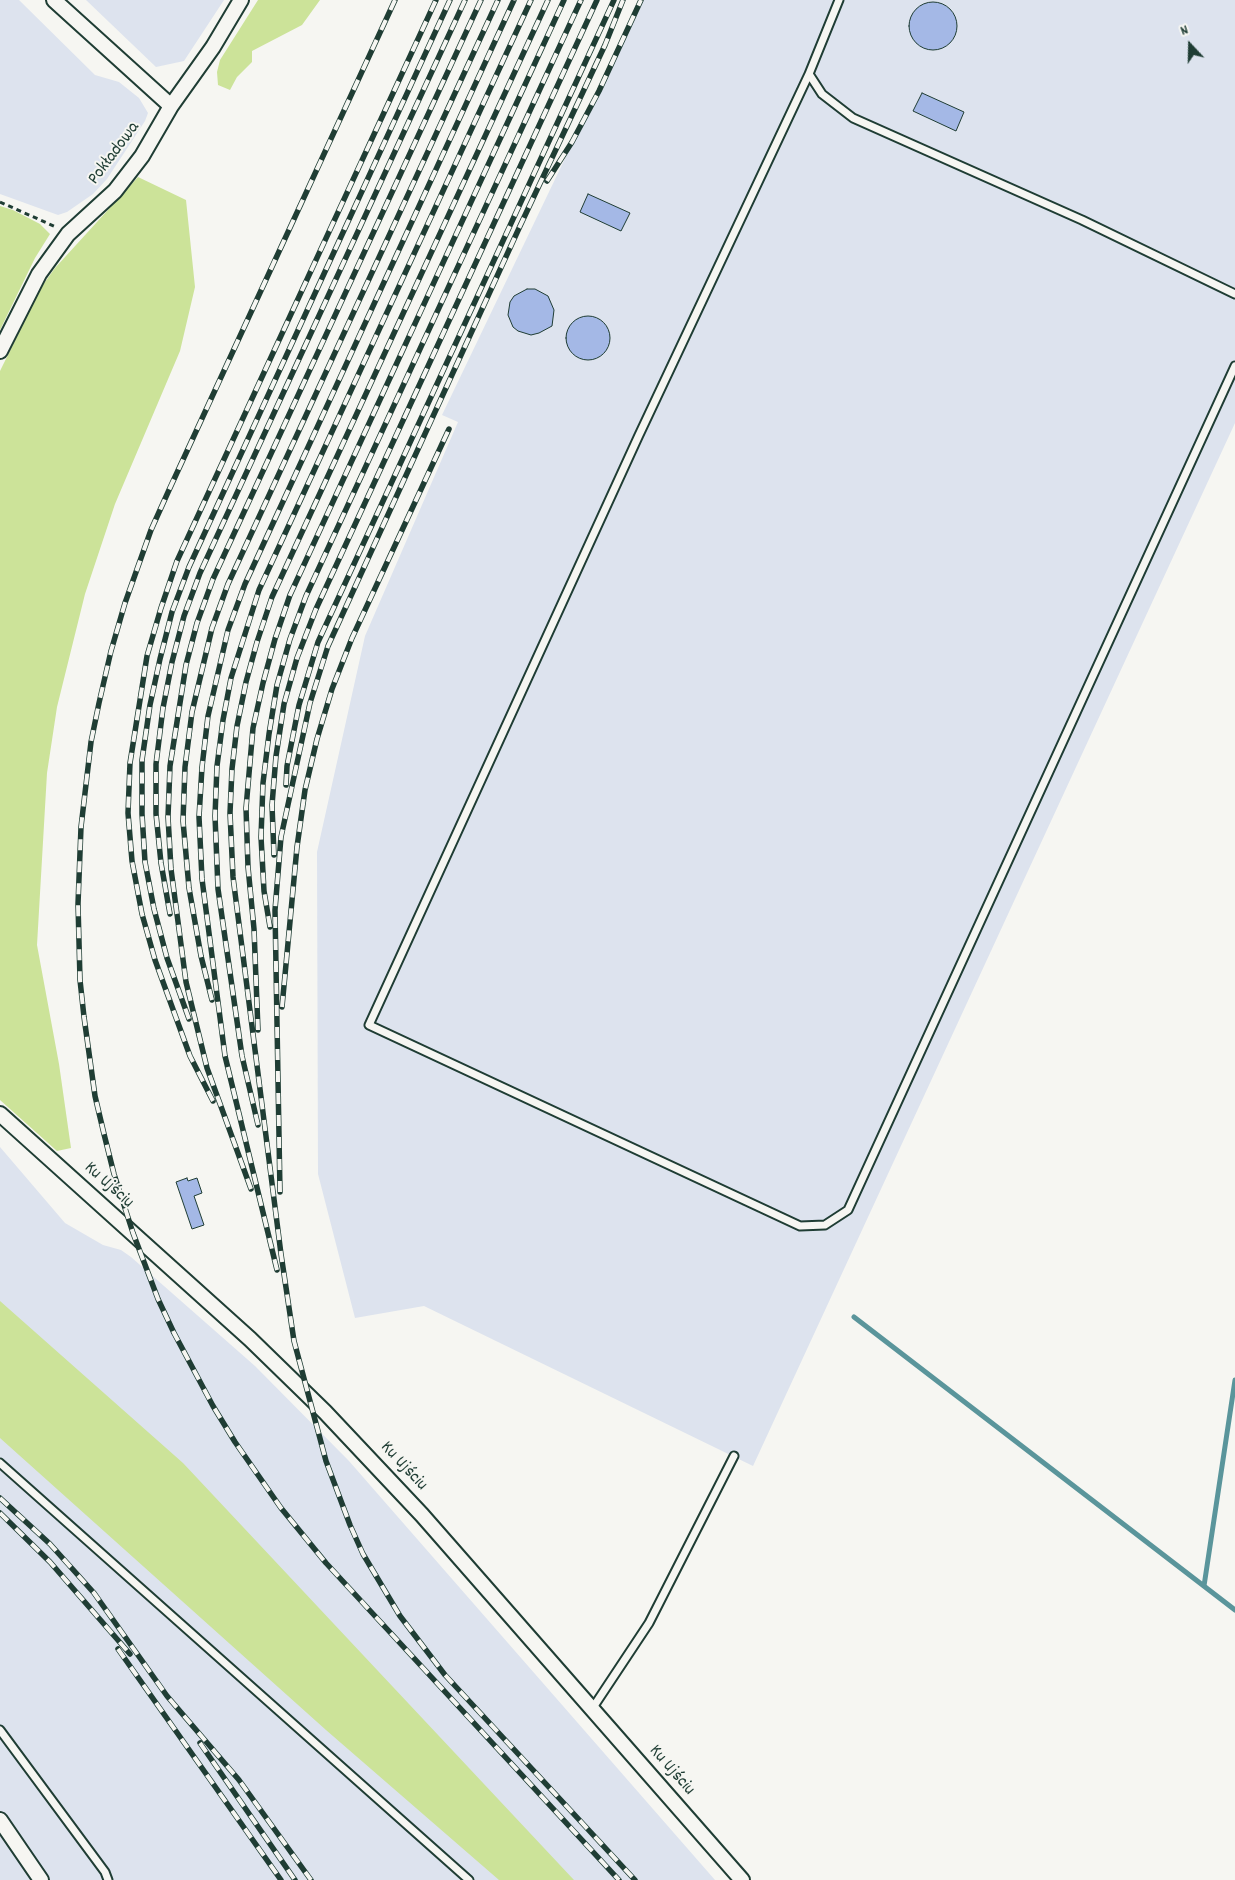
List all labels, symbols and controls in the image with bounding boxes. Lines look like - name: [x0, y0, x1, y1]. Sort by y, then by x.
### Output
- north arrow: [1165, 20, 1215, 70]
- text: N: [1178, 20, 1191, 42]
- street label: Pokładowa: [84, 118, 146, 190]
- street label: Ku Ujściu: [79, 1158, 137, 1214]
- street label: Ku Ujściu: [375, 1438, 431, 1496]
- street label: Ku Ujściu: [643, 1741, 699, 1801]

